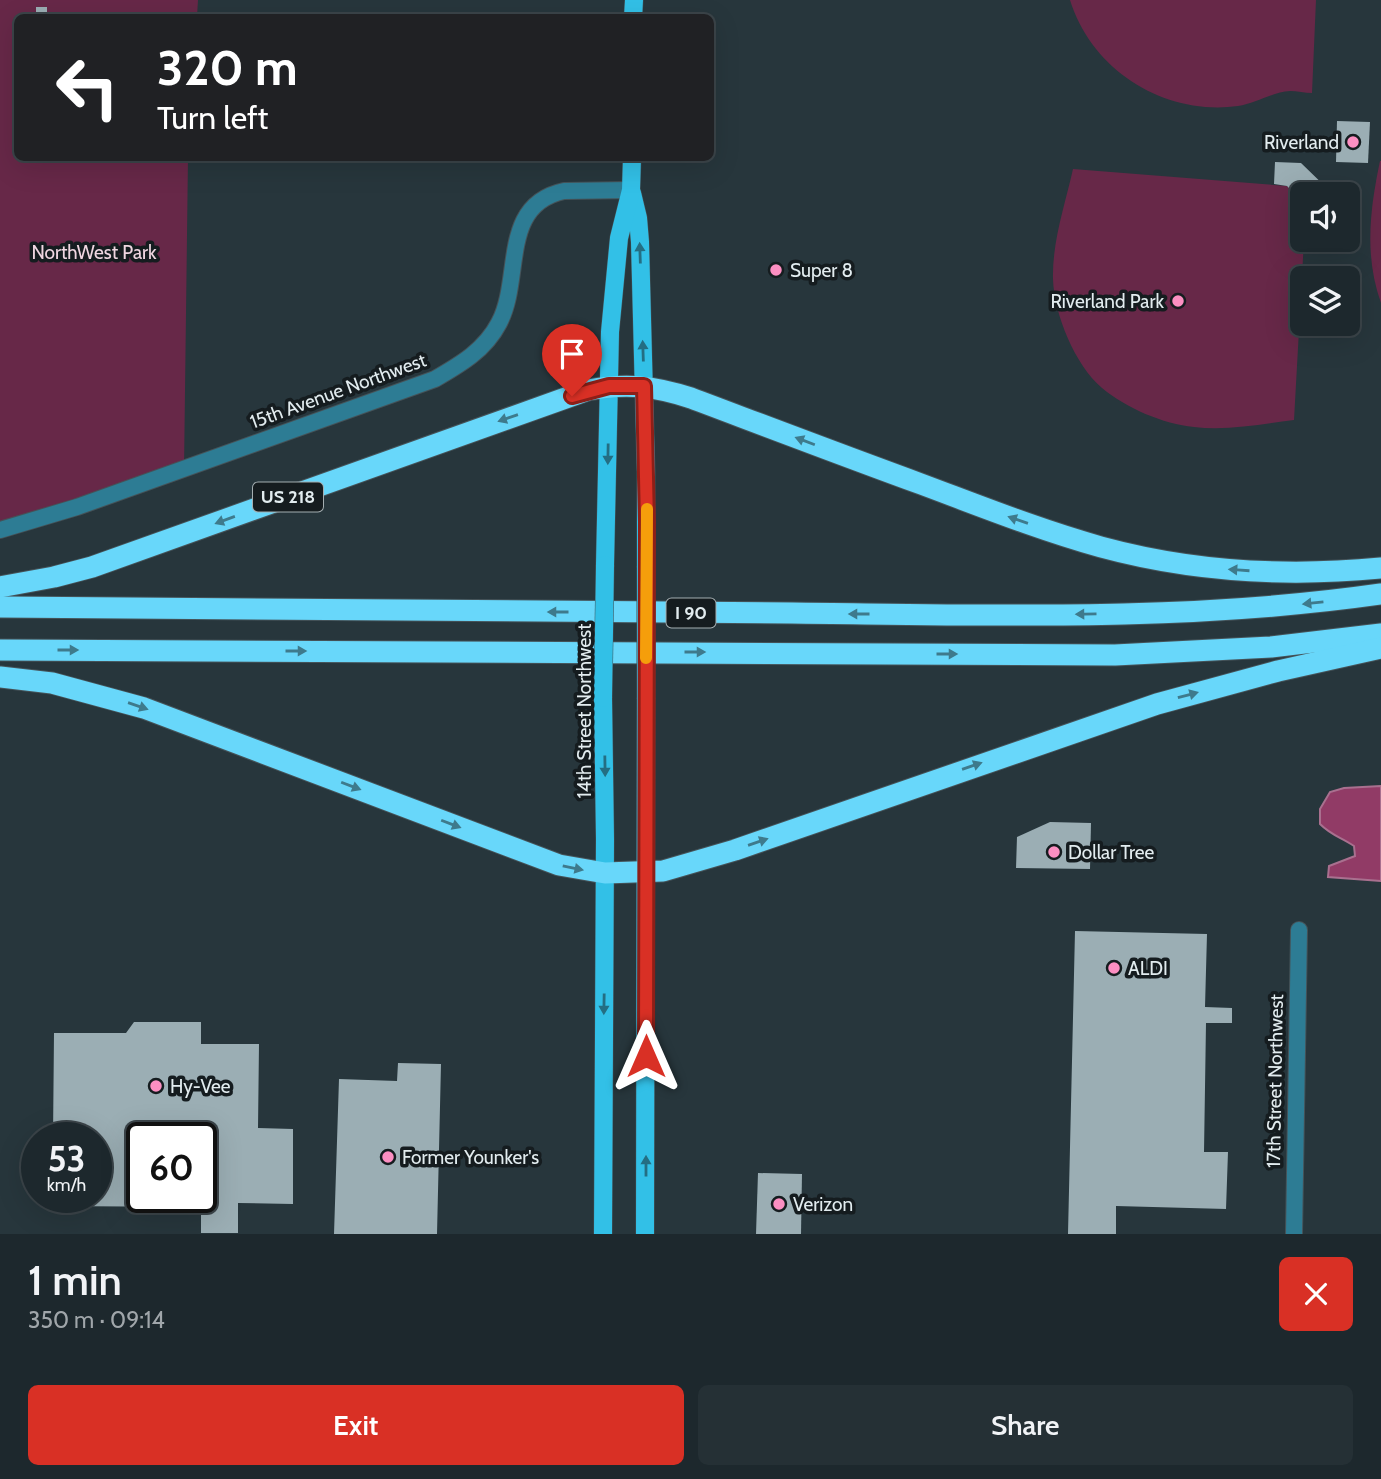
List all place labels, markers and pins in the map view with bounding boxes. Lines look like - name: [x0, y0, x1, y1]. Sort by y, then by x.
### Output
- place label: Riverland: [1264, 131, 1339, 154]
- marker: Riverland: [1345, 134, 1361, 150]
- place label: Super 8: [790, 259, 853, 282]
- marker: Super 8: [768, 262, 784, 278]
- place label: Riverland Park: [1050, 290, 1164, 313]
- marker: Riverland Park: [1170, 293, 1186, 309]
- pin: [542, 324, 602, 396]
- place label: Dollar Tree: [1068, 841, 1154, 864]
- marker: Dollar Tree: [1046, 844, 1062, 860]
- place label: ALDI: [1128, 957, 1168, 980]
- marker: ALDI: [1106, 960, 1122, 976]
- place label: Hy-Vee: [170, 1075, 231, 1098]
- marker: Hy-Vee: [148, 1078, 164, 1094]
- place label: Former Younker's: [402, 1146, 539, 1169]
- marker: Former Younker's: [380, 1149, 396, 1165]
- place label: Verizon: [793, 1193, 853, 1216]
- marker: Verizon: [771, 1196, 787, 1212]

